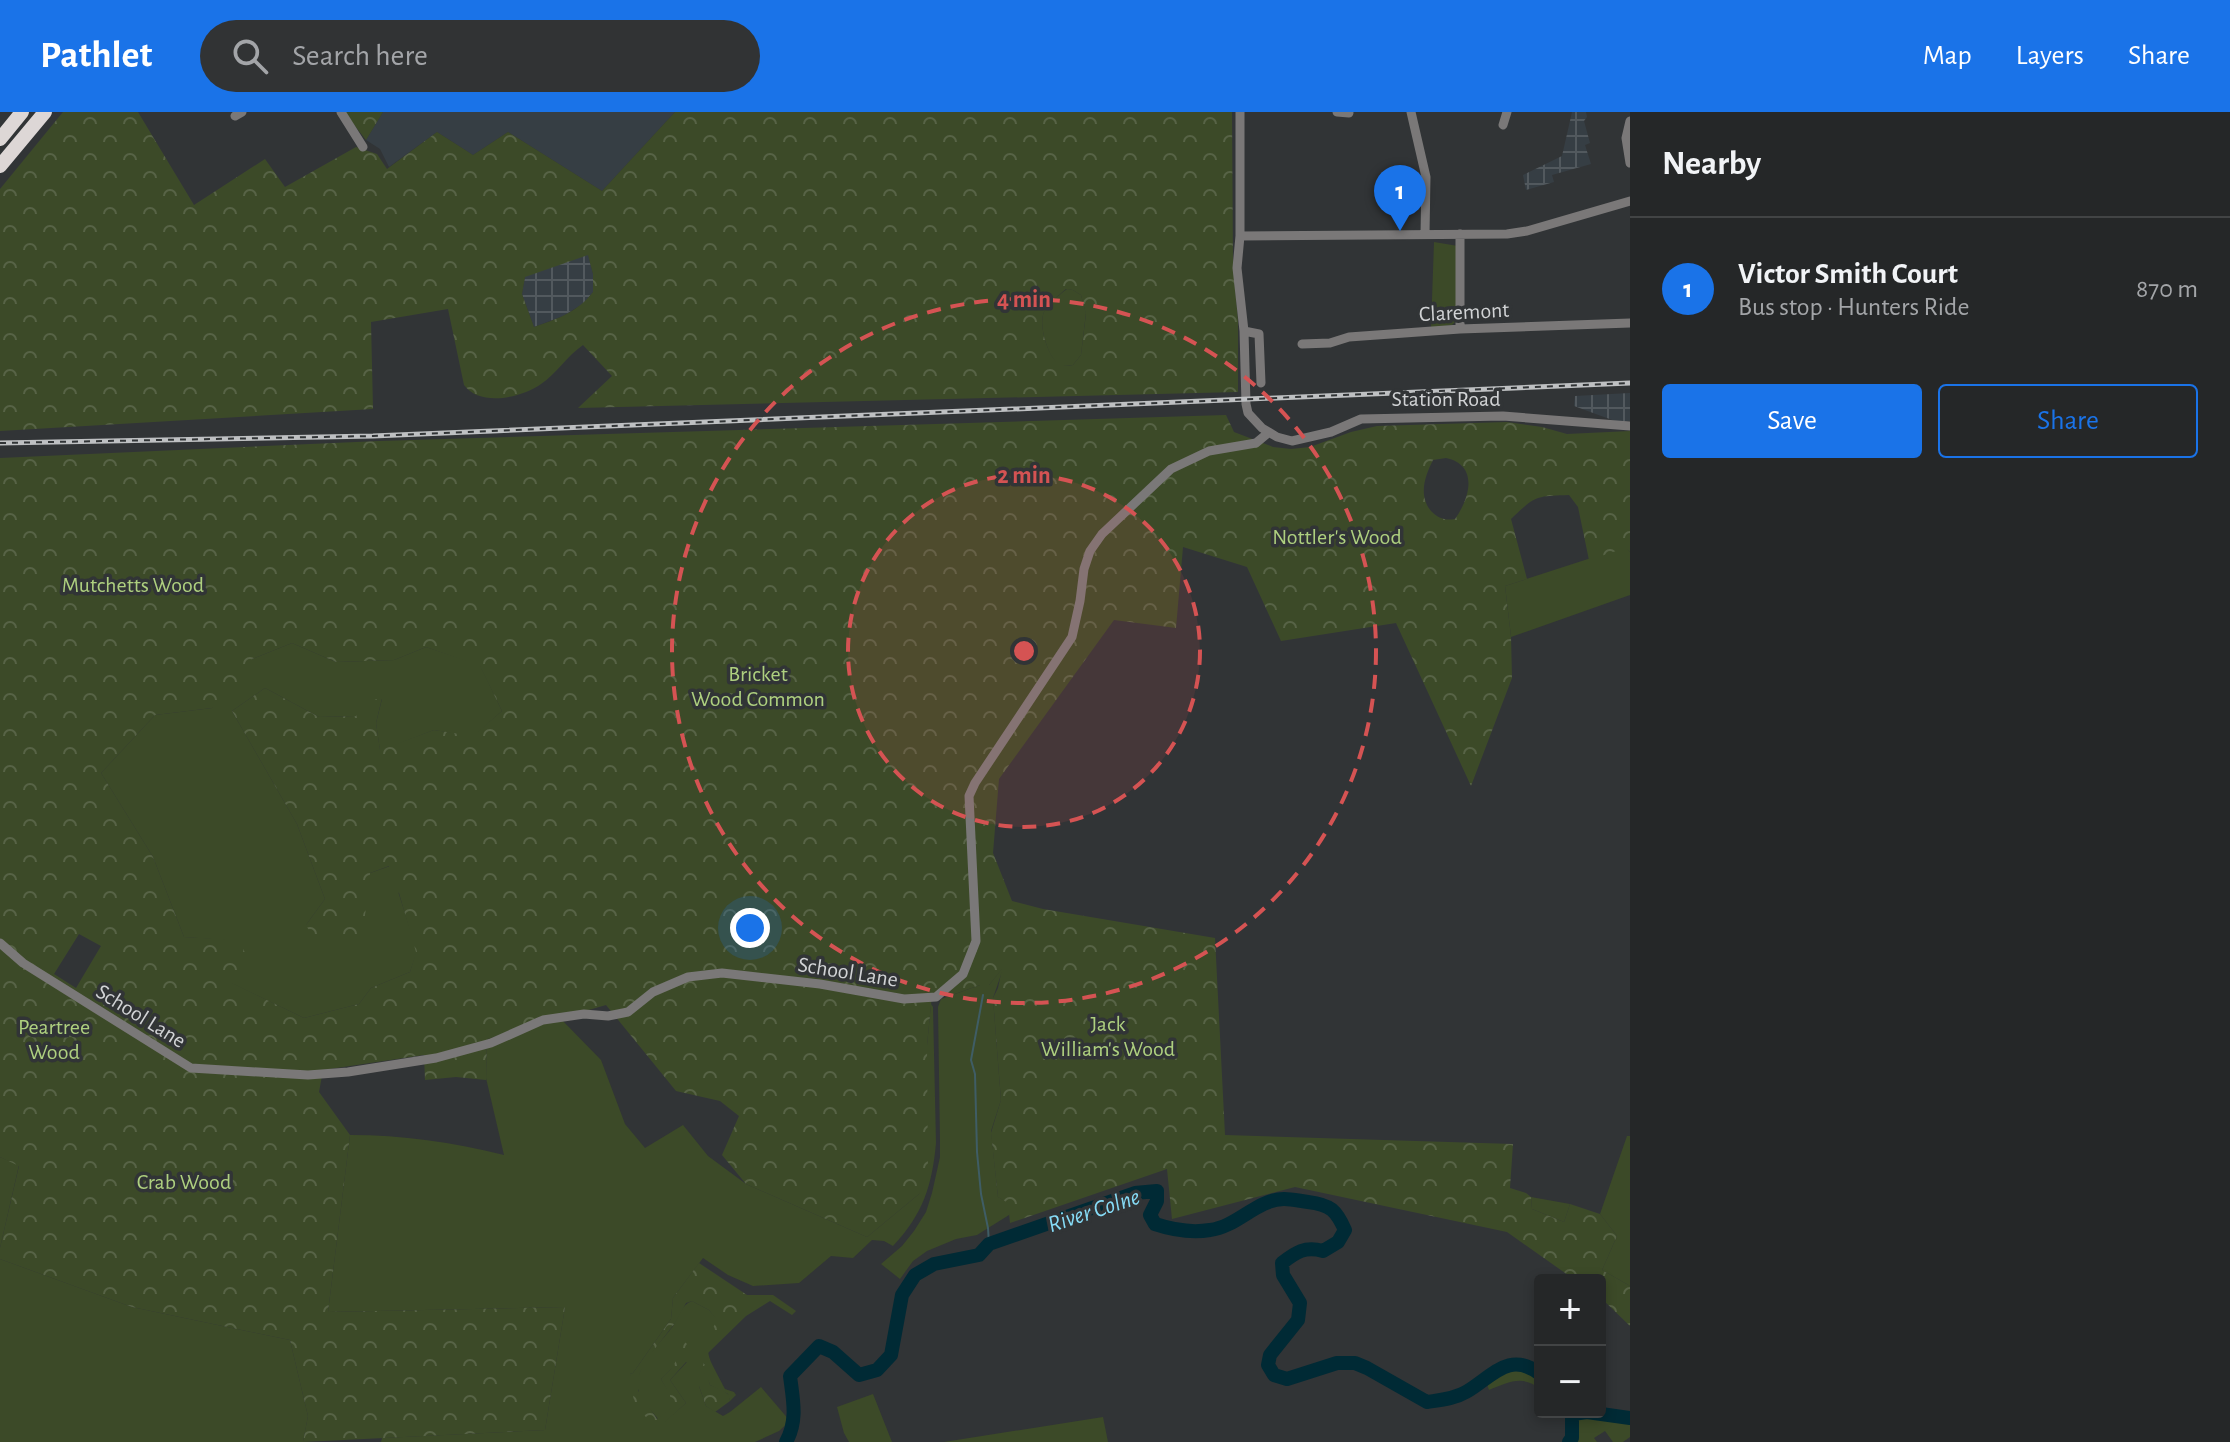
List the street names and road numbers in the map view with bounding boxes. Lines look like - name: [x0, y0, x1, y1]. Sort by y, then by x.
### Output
- street label: Claremont: [1418, 299, 1510, 325]
- street label: Station Road: [1391, 388, 1501, 410]
- street label: School Lane: [796, 953, 900, 991]
- street label: School Lane: [92, 980, 190, 1052]

